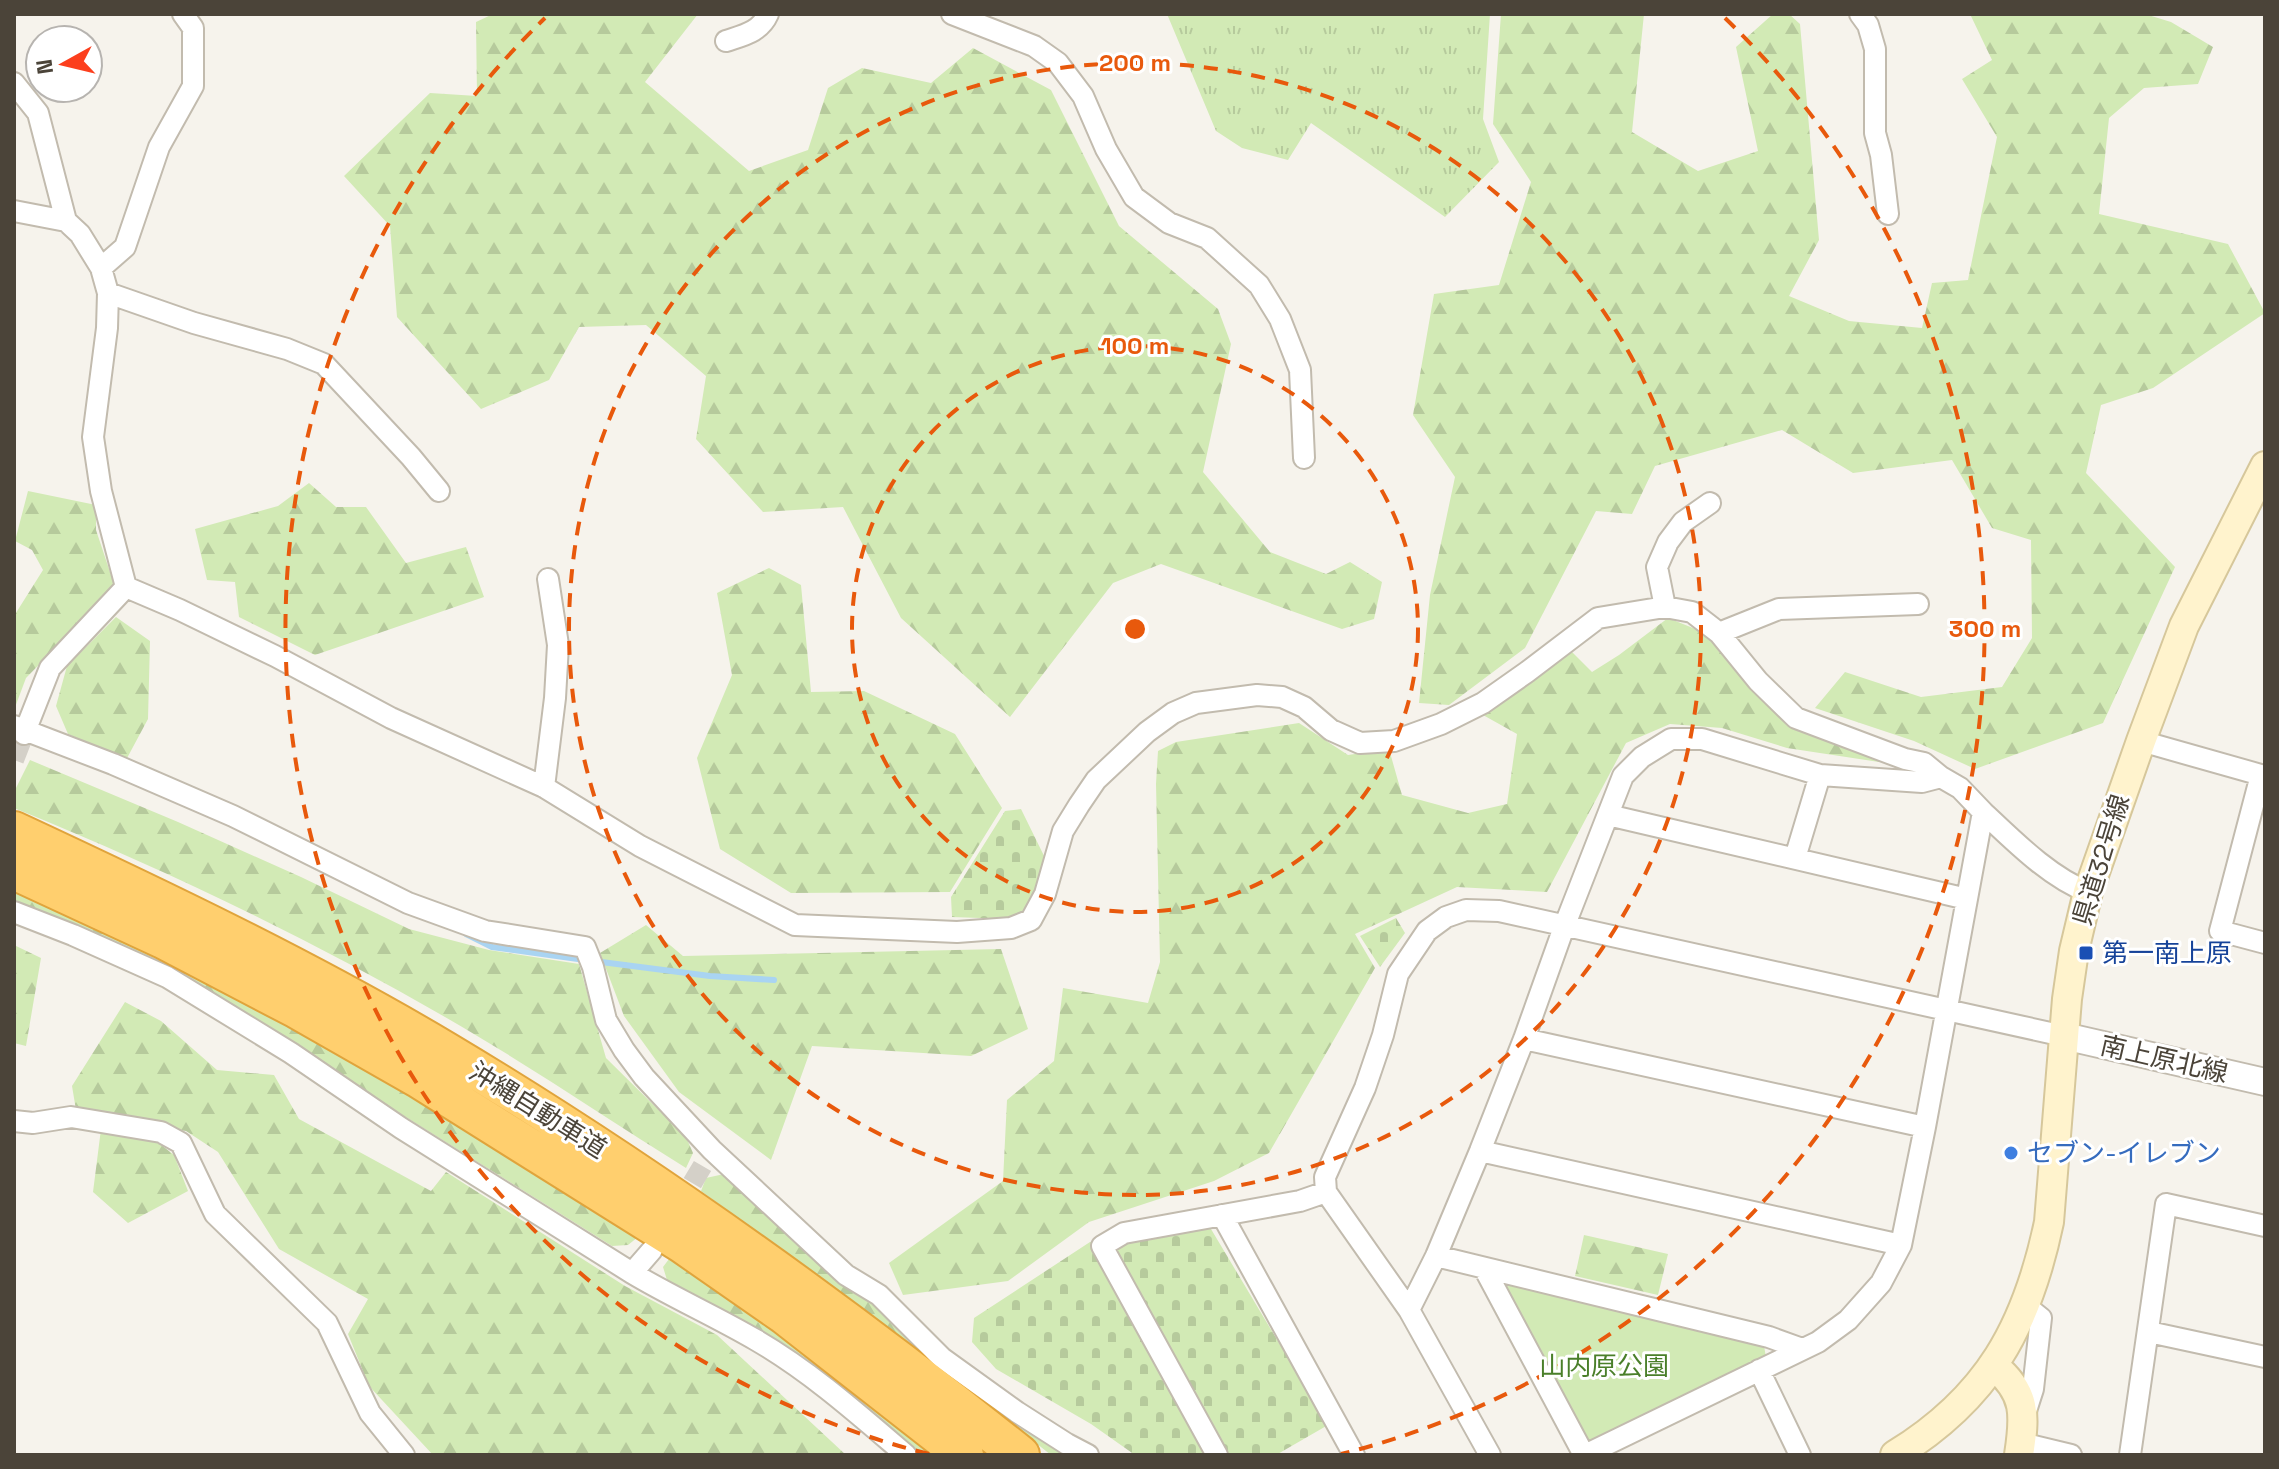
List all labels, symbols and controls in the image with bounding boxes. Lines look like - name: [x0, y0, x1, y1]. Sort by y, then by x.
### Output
- north arrow: [24, 24, 104, 104]
- text: 200 m: [1099, 47, 1171, 78]
- text: N: [29, 58, 59, 76]
- text: 100 m: [1101, 330, 1169, 361]
- text: 300 m: [1949, 613, 2021, 644]
- centre of rings: [1121, 615, 1149, 643]
- street label: 県道32号線: [2065, 790, 2137, 930]
- place label: 第一南上原: [2102, 936, 2232, 970]
- marker: 第一南上原: [2077, 944, 2095, 962]
- street label: 南上原北線: [2097, 1028, 2231, 1090]
- street label: 沖縄自動車道: [463, 1054, 613, 1166]
- place label: セブン-イレブン: [2027, 1136, 2221, 1170]
- marker: セブン-イレブン: [2002, 1144, 2020, 1162]
- park label: 山内原公園: [1539, 1349, 1669, 1383]

